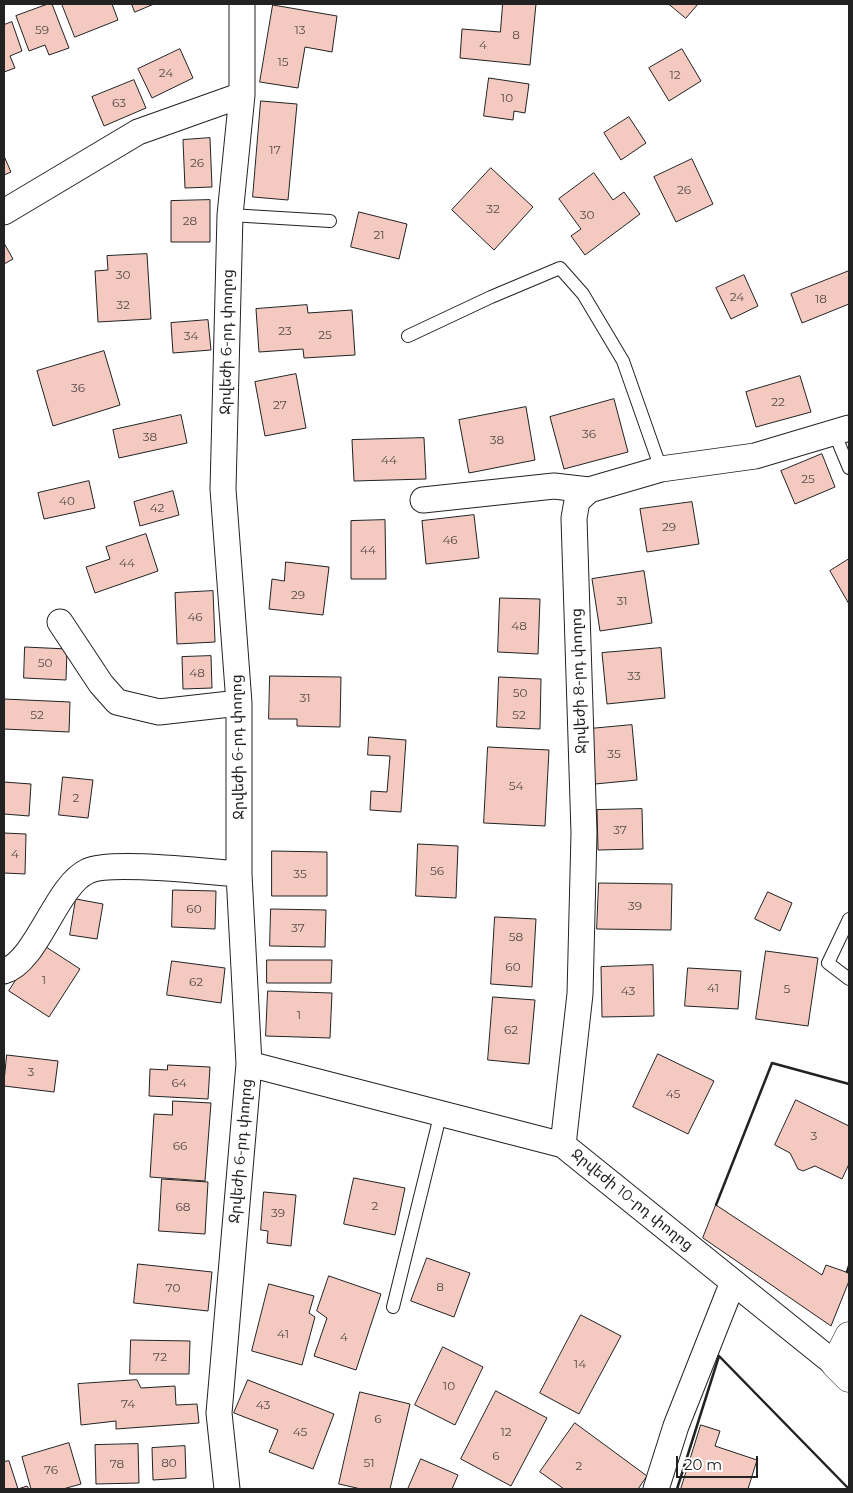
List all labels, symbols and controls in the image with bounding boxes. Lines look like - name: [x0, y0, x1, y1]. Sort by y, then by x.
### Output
- house number: 59: [35, 23, 49, 37]
- house number: 13: [294, 23, 306, 37]
- house number: 8: [512, 28, 520, 42]
- house number: 4: [479, 38, 487, 52]
- house number: 15: [277, 55, 289, 69]
- house number: 24: [159, 66, 173, 80]
- house number: 12: [669, 68, 681, 82]
- house number: 10: [501, 91, 513, 105]
- house number: 63: [112, 96, 126, 110]
- house number: 17: [269, 143, 281, 157]
- house number: 26: [190, 156, 204, 170]
- house number: 26: [677, 183, 691, 197]
- house number: 32: [486, 202, 500, 216]
- house number: 30: [580, 208, 594, 222]
- house number: 28: [183, 214, 197, 228]
- house number: 21: [373, 228, 385, 242]
- house number: 30: [116, 268, 130, 282]
- street label: Ջրվեժի 6-րդ փողոց: [217, 269, 237, 415]
- house number: 24: [730, 290, 744, 304]
- house number: 18: [815, 292, 827, 306]
- house number: 32: [116, 298, 130, 312]
- house number: 23: [278, 324, 292, 338]
- house number: 25: [318, 328, 332, 342]
- house number: 34: [184, 329, 198, 343]
- house number: 36: [71, 381, 85, 395]
- house number: 22: [771, 395, 785, 409]
- house number: 27: [273, 398, 287, 412]
- house number: 36: [582, 427, 596, 441]
- house number: 38: [143, 430, 157, 444]
- house number: 38: [490, 433, 504, 447]
- house number: 44: [381, 453, 397, 467]
- house number: 25: [801, 472, 815, 486]
- house number: 40: [59, 494, 75, 508]
- house number: 42: [150, 501, 164, 515]
- house number: 29: [662, 520, 676, 534]
- house number: 46: [442, 533, 458, 547]
- house number: 44: [360, 543, 376, 557]
- house number: 44: [119, 556, 135, 570]
- house number: 29: [291, 588, 305, 602]
- house number: 31: [616, 594, 628, 608]
- street label: Ջրվեժի 8-րդ փողոց: [567, 608, 591, 754]
- house number: 46: [187, 610, 203, 624]
- house number: 48: [511, 619, 527, 633]
- house number: 50: [38, 656, 52, 670]
- house number: 48: [189, 666, 205, 680]
- house number: 33: [627, 669, 641, 683]
- street label: Ջրվեժի 6-րդ փողոց: [228, 674, 248, 820]
- house number: 50: [513, 686, 527, 700]
- house number: 31: [299, 691, 311, 705]
- house number: 52: [30, 708, 44, 722]
- house number: 52: [512, 708, 526, 722]
- house number: 35: [607, 747, 621, 761]
- house number: 54: [509, 779, 523, 793]
- house number: 2: [73, 791, 79, 805]
- house number: 37: [613, 823, 627, 837]
- house number: 4: [11, 847, 19, 861]
- house number: 56: [430, 864, 444, 878]
- house number: 35: [293, 867, 307, 881]
- house number: 39: [628, 899, 642, 913]
- house number: 60: [186, 902, 202, 916]
- house number: 37: [291, 921, 305, 935]
- house number: 58: [509, 930, 523, 944]
- house number: 60: [505, 960, 521, 974]
- house number: 1: [42, 973, 46, 987]
- house number: 62: [189, 975, 203, 989]
- house number: 41: [707, 981, 719, 995]
- house number: 5: [784, 982, 790, 996]
- house number: 43: [621, 984, 635, 998]
- house number: 1: [297, 1008, 301, 1022]
- house number: 62: [504, 1023, 518, 1037]
- house number: 3: [28, 1065, 34, 1079]
- house number: 64: [171, 1076, 187, 1090]
- street label: Ջրվեժի 6-րդ փողոց: [226, 1078, 256, 1224]
- house number: 45: [666, 1087, 680, 1101]
- house number: 3: [811, 1129, 817, 1143]
- house number: 66: [173, 1139, 187, 1153]
- street label: Ջրվեժի 10-րդ փողոց: [567, 1145, 697, 1255]
- house number: 2: [372, 1199, 378, 1213]
- house number: 68: [176, 1200, 190, 1214]
- house number: 39: [271, 1206, 285, 1220]
- house number: 8: [436, 1280, 444, 1294]
- house number: 70: [166, 1281, 180, 1295]
- house number: 41: [277, 1327, 289, 1341]
- house number: 4: [340, 1330, 348, 1344]
- house number: 72: [153, 1350, 167, 1364]
- house number: 14: [574, 1357, 586, 1371]
- house number: 10: [443, 1379, 455, 1393]
- house number: 74: [121, 1397, 135, 1411]
- house number: 43: [256, 1398, 270, 1412]
- house number: 6: [374, 1412, 382, 1426]
- house number: 45: [293, 1425, 307, 1439]
- house number: 12: [500, 1425, 512, 1439]
- scale bar: [678, 1446, 760, 1478]
- house number: 6: [492, 1449, 500, 1463]
- text: 20 m: [684, 1455, 722, 1474]
- house number: 80: [161, 1456, 177, 1470]
- house number: 51: [363, 1456, 375, 1470]
- house number: 78: [110, 1457, 124, 1471]
- house number: 2: [576, 1459, 582, 1473]
- house number: 76: [44, 1463, 58, 1477]

